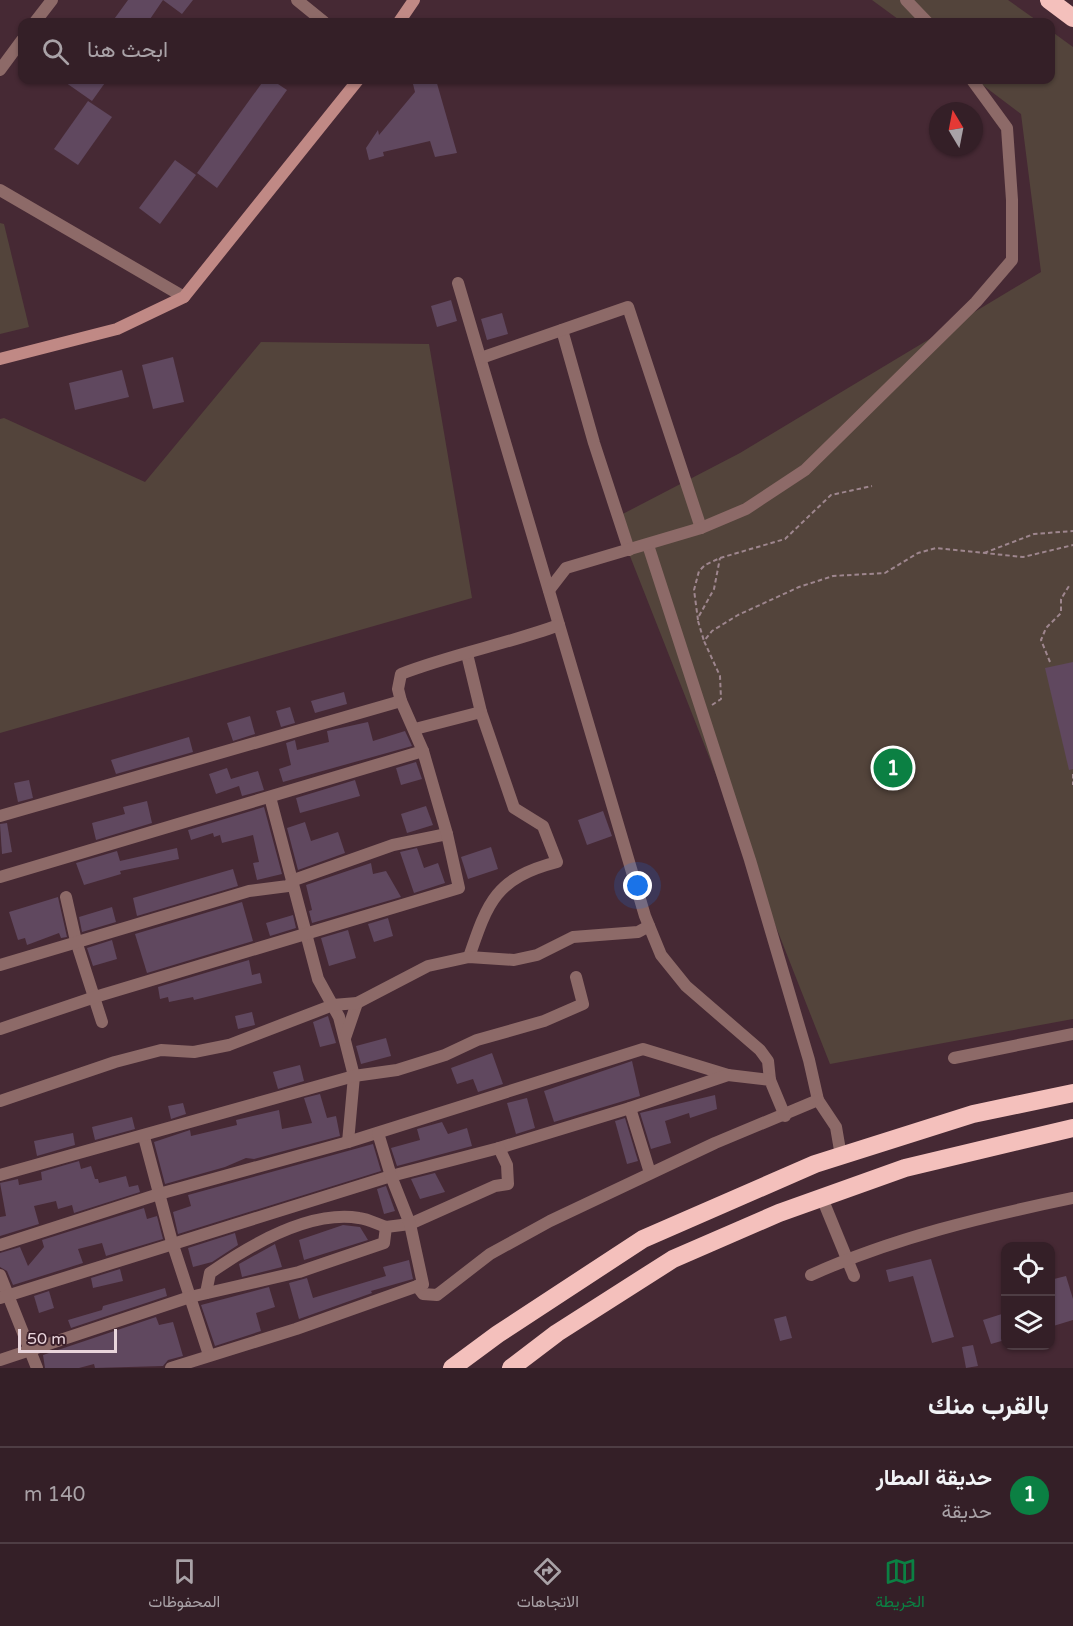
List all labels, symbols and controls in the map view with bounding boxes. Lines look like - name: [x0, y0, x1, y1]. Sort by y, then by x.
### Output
- search box: [18, 18, 1055, 84]
- icon: search: [39, 35, 72, 68]
- text: ابحث هنا: [87, 37, 168, 63]
- north arrow: [929, 102, 983, 156]
- pin: 1: [874, 746, 912, 790]
- your location: [623, 871, 652, 900]
- map controls: [1001, 1242, 1055, 1350]
- button: locate: [1001, 1242, 1055, 1296]
- button: layers: [1001, 1296, 1055, 1350]
- scale bar: [18, 1326, 117, 1354]
- text: 50 m: [27, 1329, 66, 1349]
- text: بالقرب منك: [928, 1390, 1049, 1421]
- text: حديقة المطار: [876, 1465, 992, 1491]
- text: 140 m: [24, 1483, 85, 1507]
- text: 1: [1023, 1483, 1036, 1507]
- text: حديقة: [941, 1500, 992, 1524]
- tab: المحفوظات: [148, 1555, 220, 1616]
- tab: الاتجاهات: [517, 1555, 579, 1616]
- tab: الخريطة: [875, 1555, 925, 1616]

